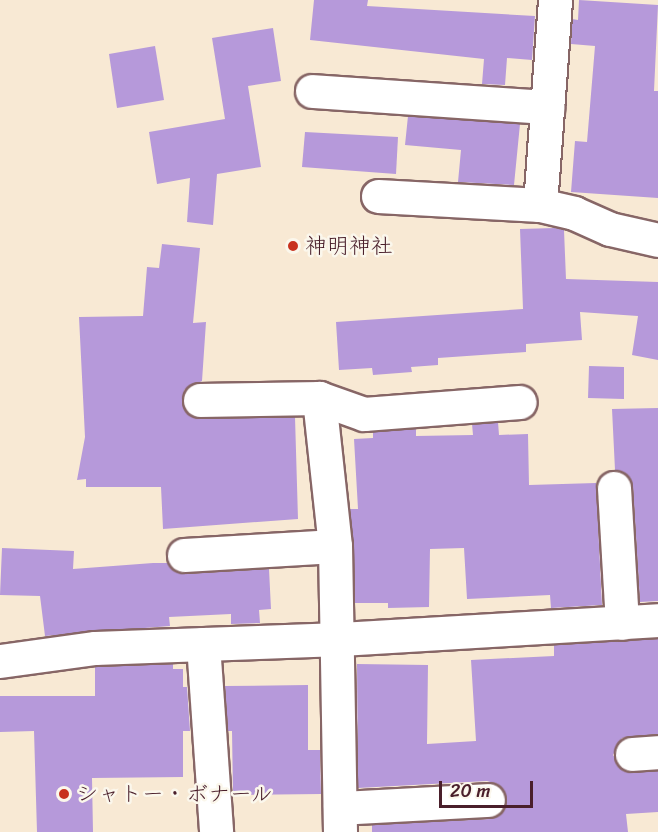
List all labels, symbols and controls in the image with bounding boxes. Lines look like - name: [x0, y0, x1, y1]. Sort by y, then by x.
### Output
- place label: 神明神社: [305, 233, 393, 259]
- marker: 神明神社: [286, 239, 300, 253]
- scale bar: [442, 769, 536, 807]
- text: 20 m: [450, 775, 490, 807]
- place label: シャトー・ボナール: [76, 781, 274, 807]
- marker: シャトー・ボナール: [57, 787, 71, 801]

